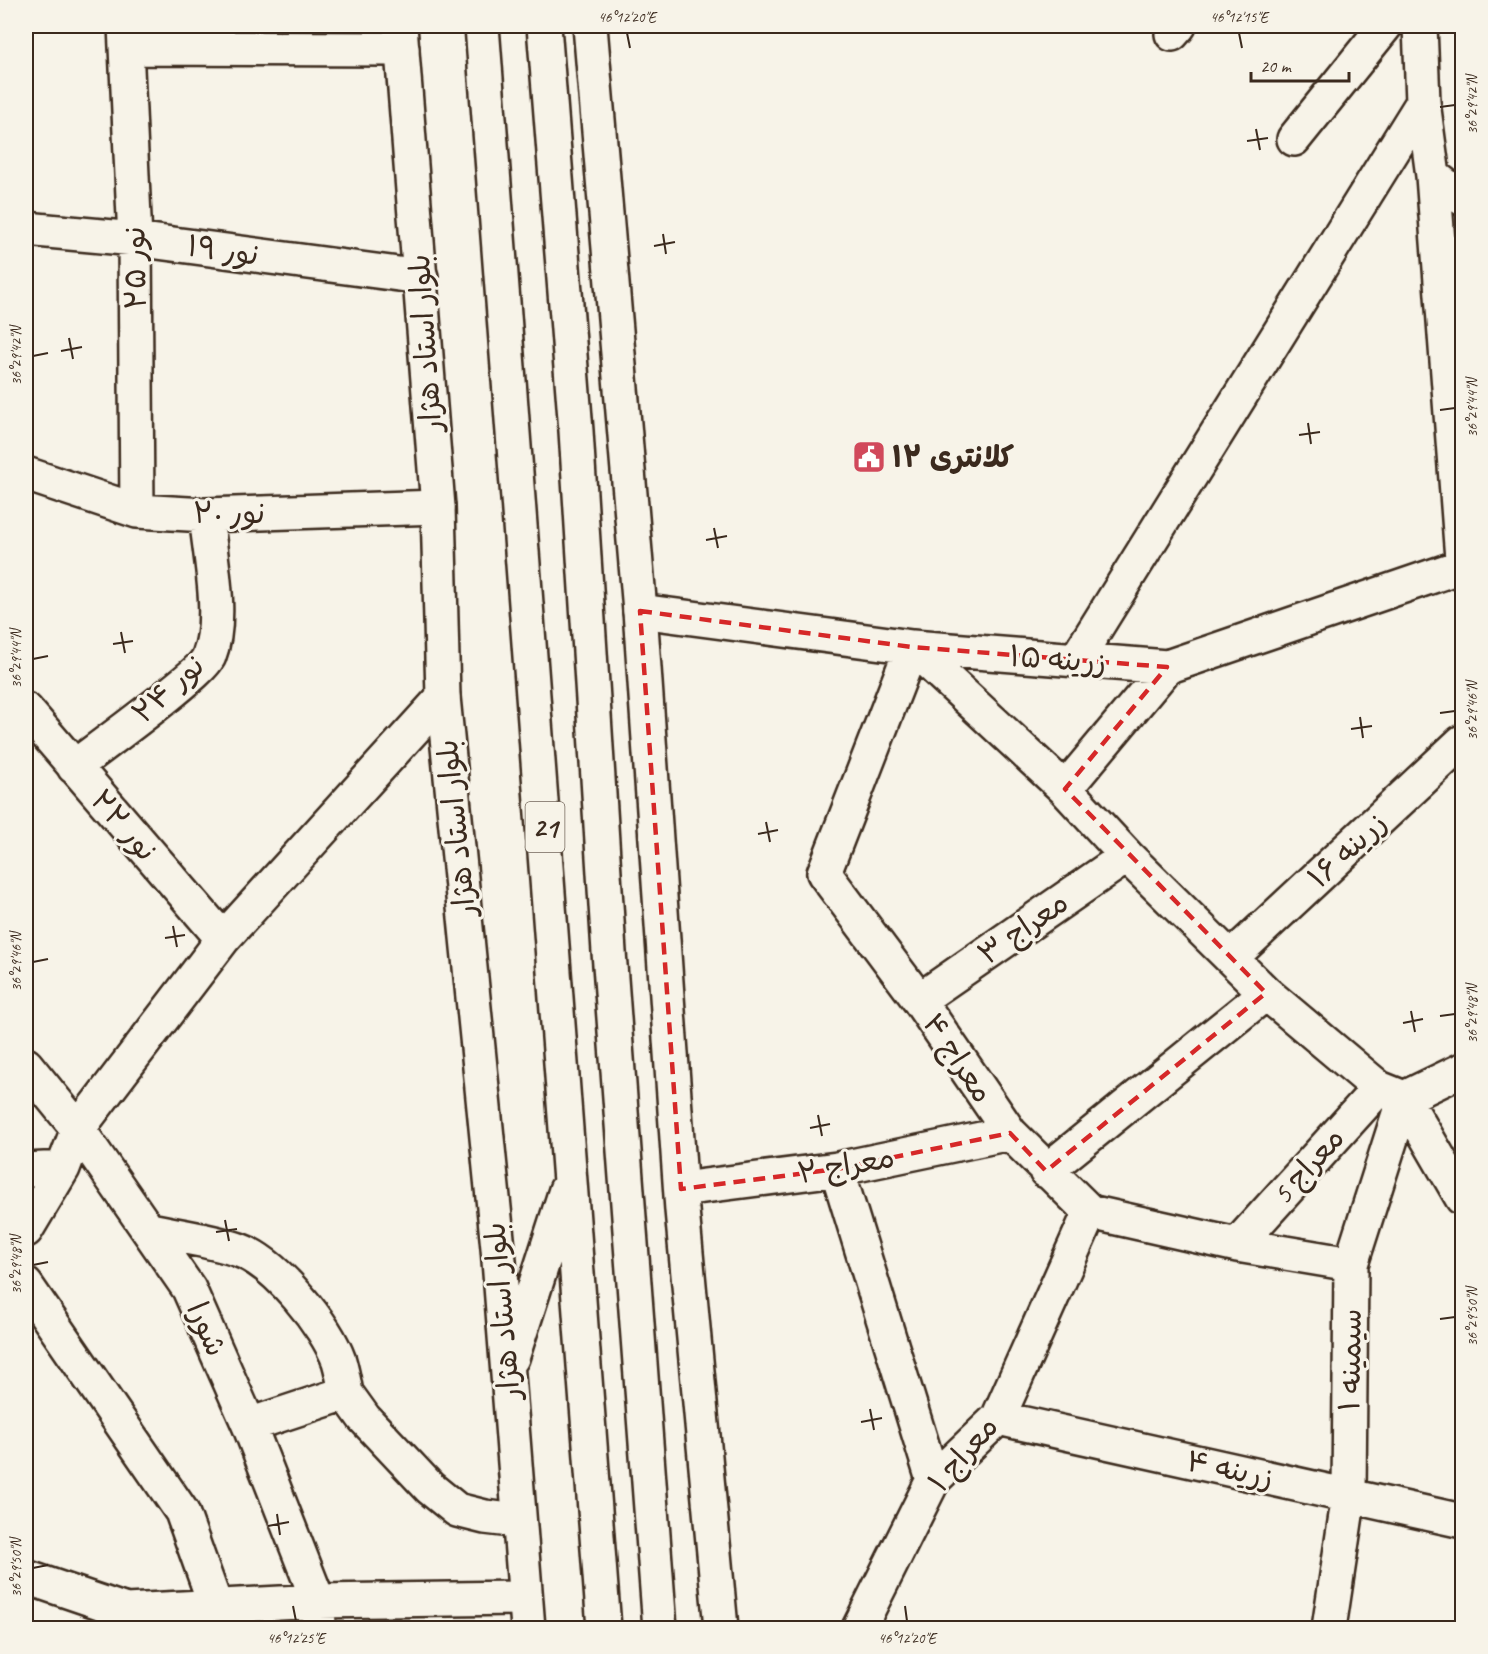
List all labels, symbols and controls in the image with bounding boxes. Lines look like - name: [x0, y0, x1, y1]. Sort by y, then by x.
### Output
- text: 46°12'20"E: [598, 8, 658, 27]
- text: 46°12'15"E: [1210, 8, 1270, 27]
- scale bar: [1251, 45, 1348, 83]
- text: 20 m: [1260, 55, 1293, 77]
- text: 36°29'42"N: [1463, 72, 1482, 135]
- street label: نور ۲۵: [115, 226, 155, 310]
- street label: نور ۱۹: [185, 226, 261, 274]
- street label: بلوار استاد هژار: [400, 253, 450, 435]
- text: 36°29'42"N: [7, 323, 26, 386]
- text: 36°29'44"N: [1463, 375, 1482, 438]
- place label: کلانتری ۱۲: [892, 438, 1015, 476]
- public building icon: کلانتری ۱۲: [851, 439, 887, 475]
- street label: نور ۲۰: [193, 494, 265, 532]
- text: 36°29'44"N: [7, 626, 26, 689]
- street label: زرینه ۱۵: [1008, 637, 1108, 681]
- street label: نور ۲۴: [124, 647, 212, 731]
- text: 36°29'46"N: [1463, 678, 1482, 741]
- street label: بلوار استاد هژار: [428, 738, 484, 920]
- street label: نور ۲۲: [83, 781, 165, 869]
- road number: 21: [526, 802, 564, 852]
- street label: زرینه ۱۶: [1299, 804, 1395, 896]
- street label: معراج ۳: [970, 883, 1076, 974]
- text: 36°29'46"N: [7, 929, 26, 992]
- text: 36°29'48"N: [1463, 981, 1482, 1044]
- street label: معراج ۴: [913, 1006, 1002, 1111]
- street label: معراج 5: [1263, 1119, 1353, 1213]
- street label: معراج ۲: [795, 1138, 898, 1193]
- street label: بلوار استاد هژار: [475, 1221, 529, 1403]
- text: 36°29'48"N: [7, 1232, 26, 1295]
- text: 36°29'50"N: [1463, 1284, 1482, 1347]
- street label: شورا: [178, 1296, 236, 1362]
- street label: سیمینه ۱: [1330, 1308, 1370, 1412]
- street label: معراج ۱: [920, 1408, 1007, 1501]
- street label: زرینه ۴: [1183, 1441, 1277, 1497]
- text: 36°29'50"N: [7, 1535, 26, 1598]
- text: 46°12'25"E: [267, 1629, 327, 1648]
- text: 46°12'20"E: [878, 1629, 938, 1648]

